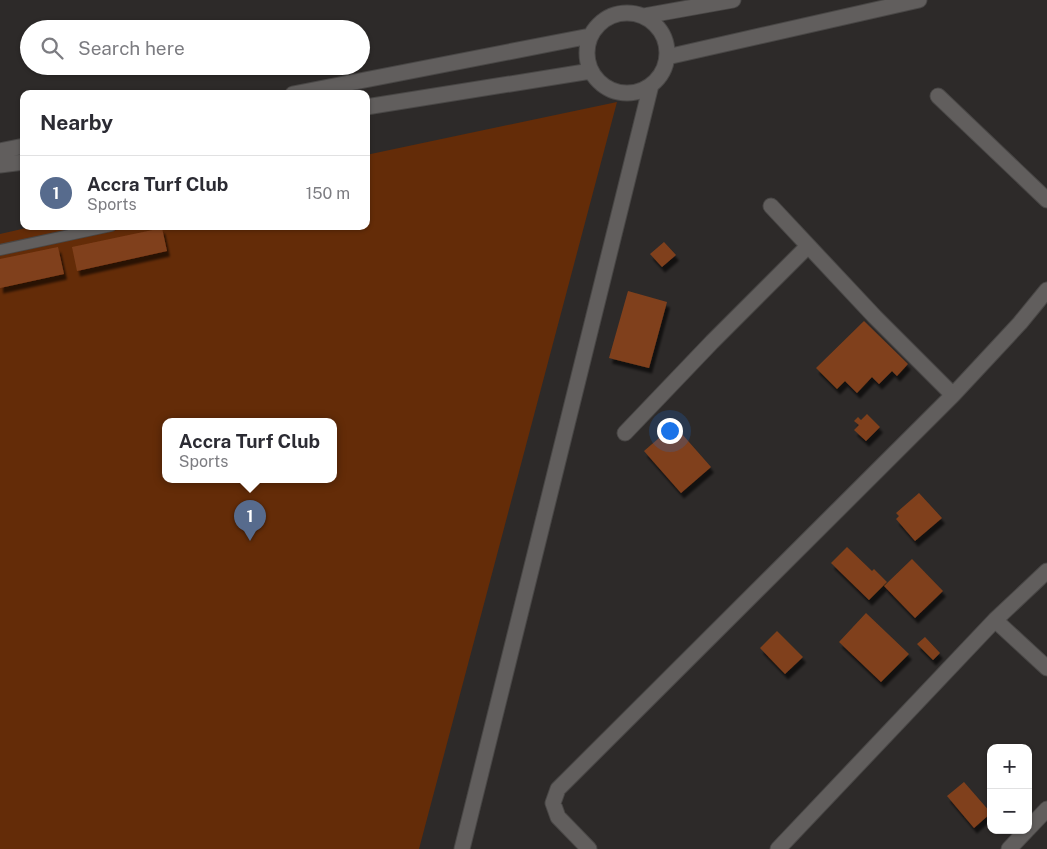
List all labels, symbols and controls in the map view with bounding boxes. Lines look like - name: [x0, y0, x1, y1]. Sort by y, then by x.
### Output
- search box: [20, 20, 370, 75]
- icon: search: [38, 34, 66, 62]
- text: Search here: [78, 37, 185, 59]
- text: Nearby: [40, 110, 113, 135]
- text: Accra Turf Club: [87, 173, 228, 195]
- text: 1: [53, 184, 59, 203]
- text: 150 m: [306, 184, 350, 203]
- text: Sports: [87, 195, 137, 214]
- popup: [162, 418, 337, 483]
- your location: [657, 418, 683, 444]
- text: Accra Turf Club: [179, 430, 320, 452]
- text: Sports: [179, 452, 228, 471]
- pin: 1: [234, 500, 266, 541]
- map controls: [987, 744, 1032, 834]
- button: +: [987, 744, 1032, 789]
- button: −: [987, 789, 1032, 834]

